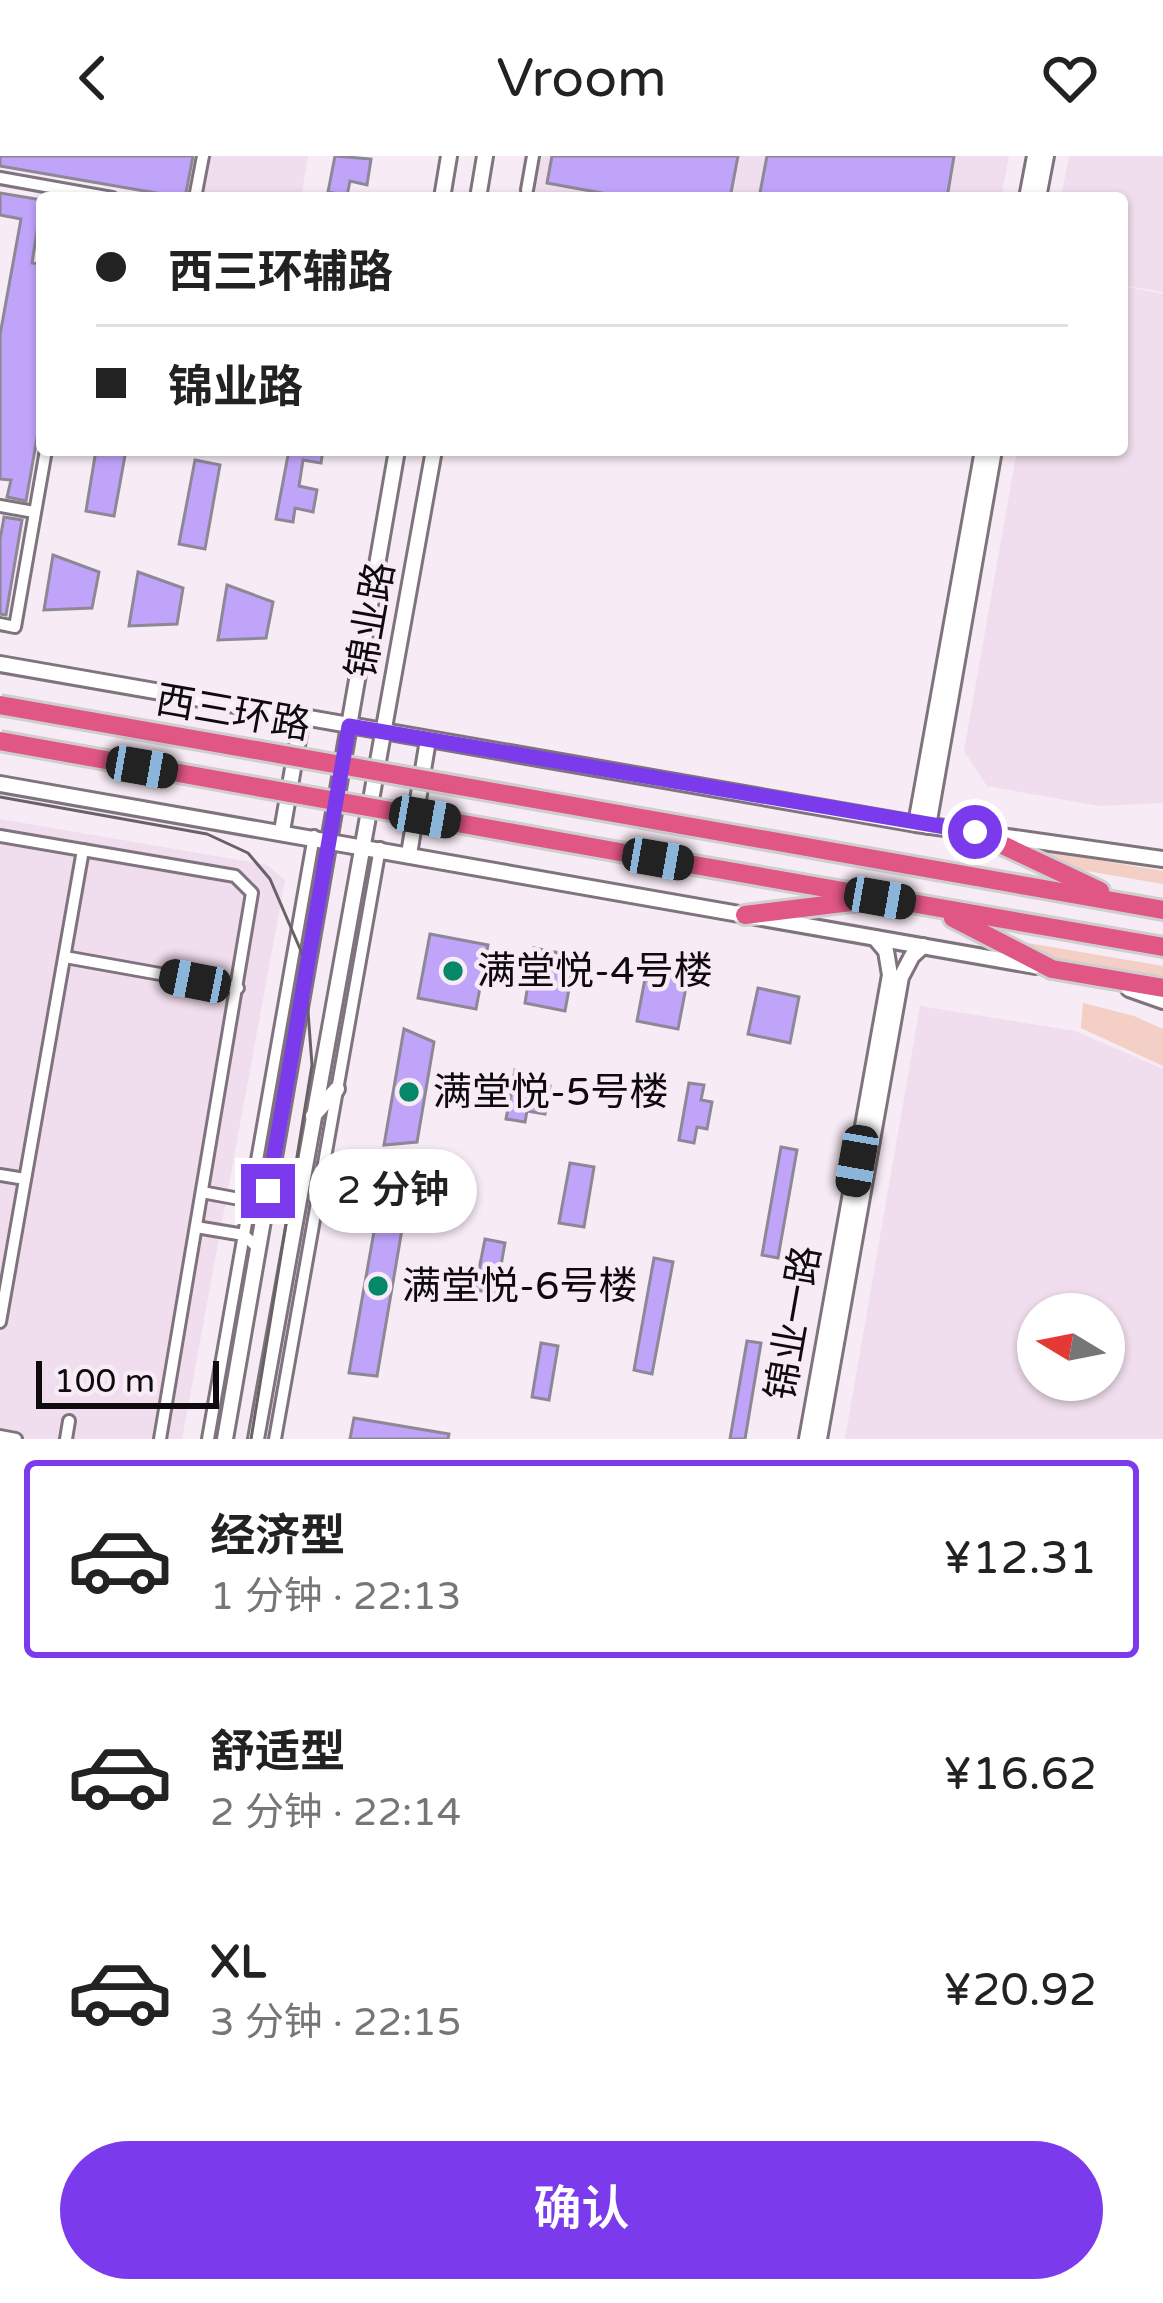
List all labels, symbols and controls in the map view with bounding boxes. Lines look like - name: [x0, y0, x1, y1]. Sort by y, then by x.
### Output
- icon: back: [60, 45, 126, 111]
- icon: heart: [1037, 45, 1103, 111]
- text: Vroom: [496, 46, 667, 111]
- text: 西三环辅路: [168, 246, 393, 300]
- text: 锦业路: [168, 361, 303, 415]
- street label: 锦业路: [338, 558, 404, 682]
- street label: 西三环路: [152, 676, 314, 750]
- car: [103, 743, 181, 791]
- car: [386, 793, 464, 841]
- route start: [948, 805, 1002, 859]
- car: [619, 835, 697, 883]
- car: [841, 874, 919, 922]
- place label: 满堂悦-4号楼: [477, 948, 713, 995]
- car: [156, 956, 234, 1006]
- marker: 满堂悦-4号楼: [440, 958, 466, 984]
- place label: 满堂悦-5号楼: [433, 1069, 668, 1116]
- marker: 满堂悦-5号楼: [396, 1079, 422, 1105]
- car: [833, 1122, 881, 1200]
- callout: 2 分钟: [310, 1149, 478, 1233]
- route end: [241, 1164, 295, 1218]
- text: 2 分钟: [337, 1167, 449, 1214]
- street label: 锦业一路: [757, 1242, 831, 1404]
- place label: 满堂悦-6号楼: [402, 1263, 637, 1310]
- marker: 满堂悦-6号楼: [365, 1273, 391, 1299]
- north arrow: [1017, 1293, 1125, 1401]
- map controls: [1017, 1293, 1125, 1401]
- scale bar: [36, 1355, 219, 1408]
- text: 100 m: [54, 1362, 155, 1401]
- icon: car: [66, 1505, 174, 1613]
- text: 经济型: [210, 1510, 345, 1564]
- text: ¥12.31: [943, 1532, 1097, 1586]
- text: 1 分钟 · 22:13: [210, 1573, 461, 1620]
- icon: car: [66, 1721, 174, 1829]
- text: 舒适型: [210, 1726, 345, 1780]
- text: ¥16.62: [943, 1748, 1097, 1802]
- text: 2 分钟 · 22:14: [210, 1789, 461, 1836]
- text: XL: [210, 1936, 266, 1990]
- icon: car: [66, 1937, 174, 2045]
- text: ¥20.92: [943, 1964, 1097, 2018]
- text: 3 分钟 · 22:15: [210, 1999, 461, 2046]
- button: 确认: [60, 2141, 1103, 2279]

